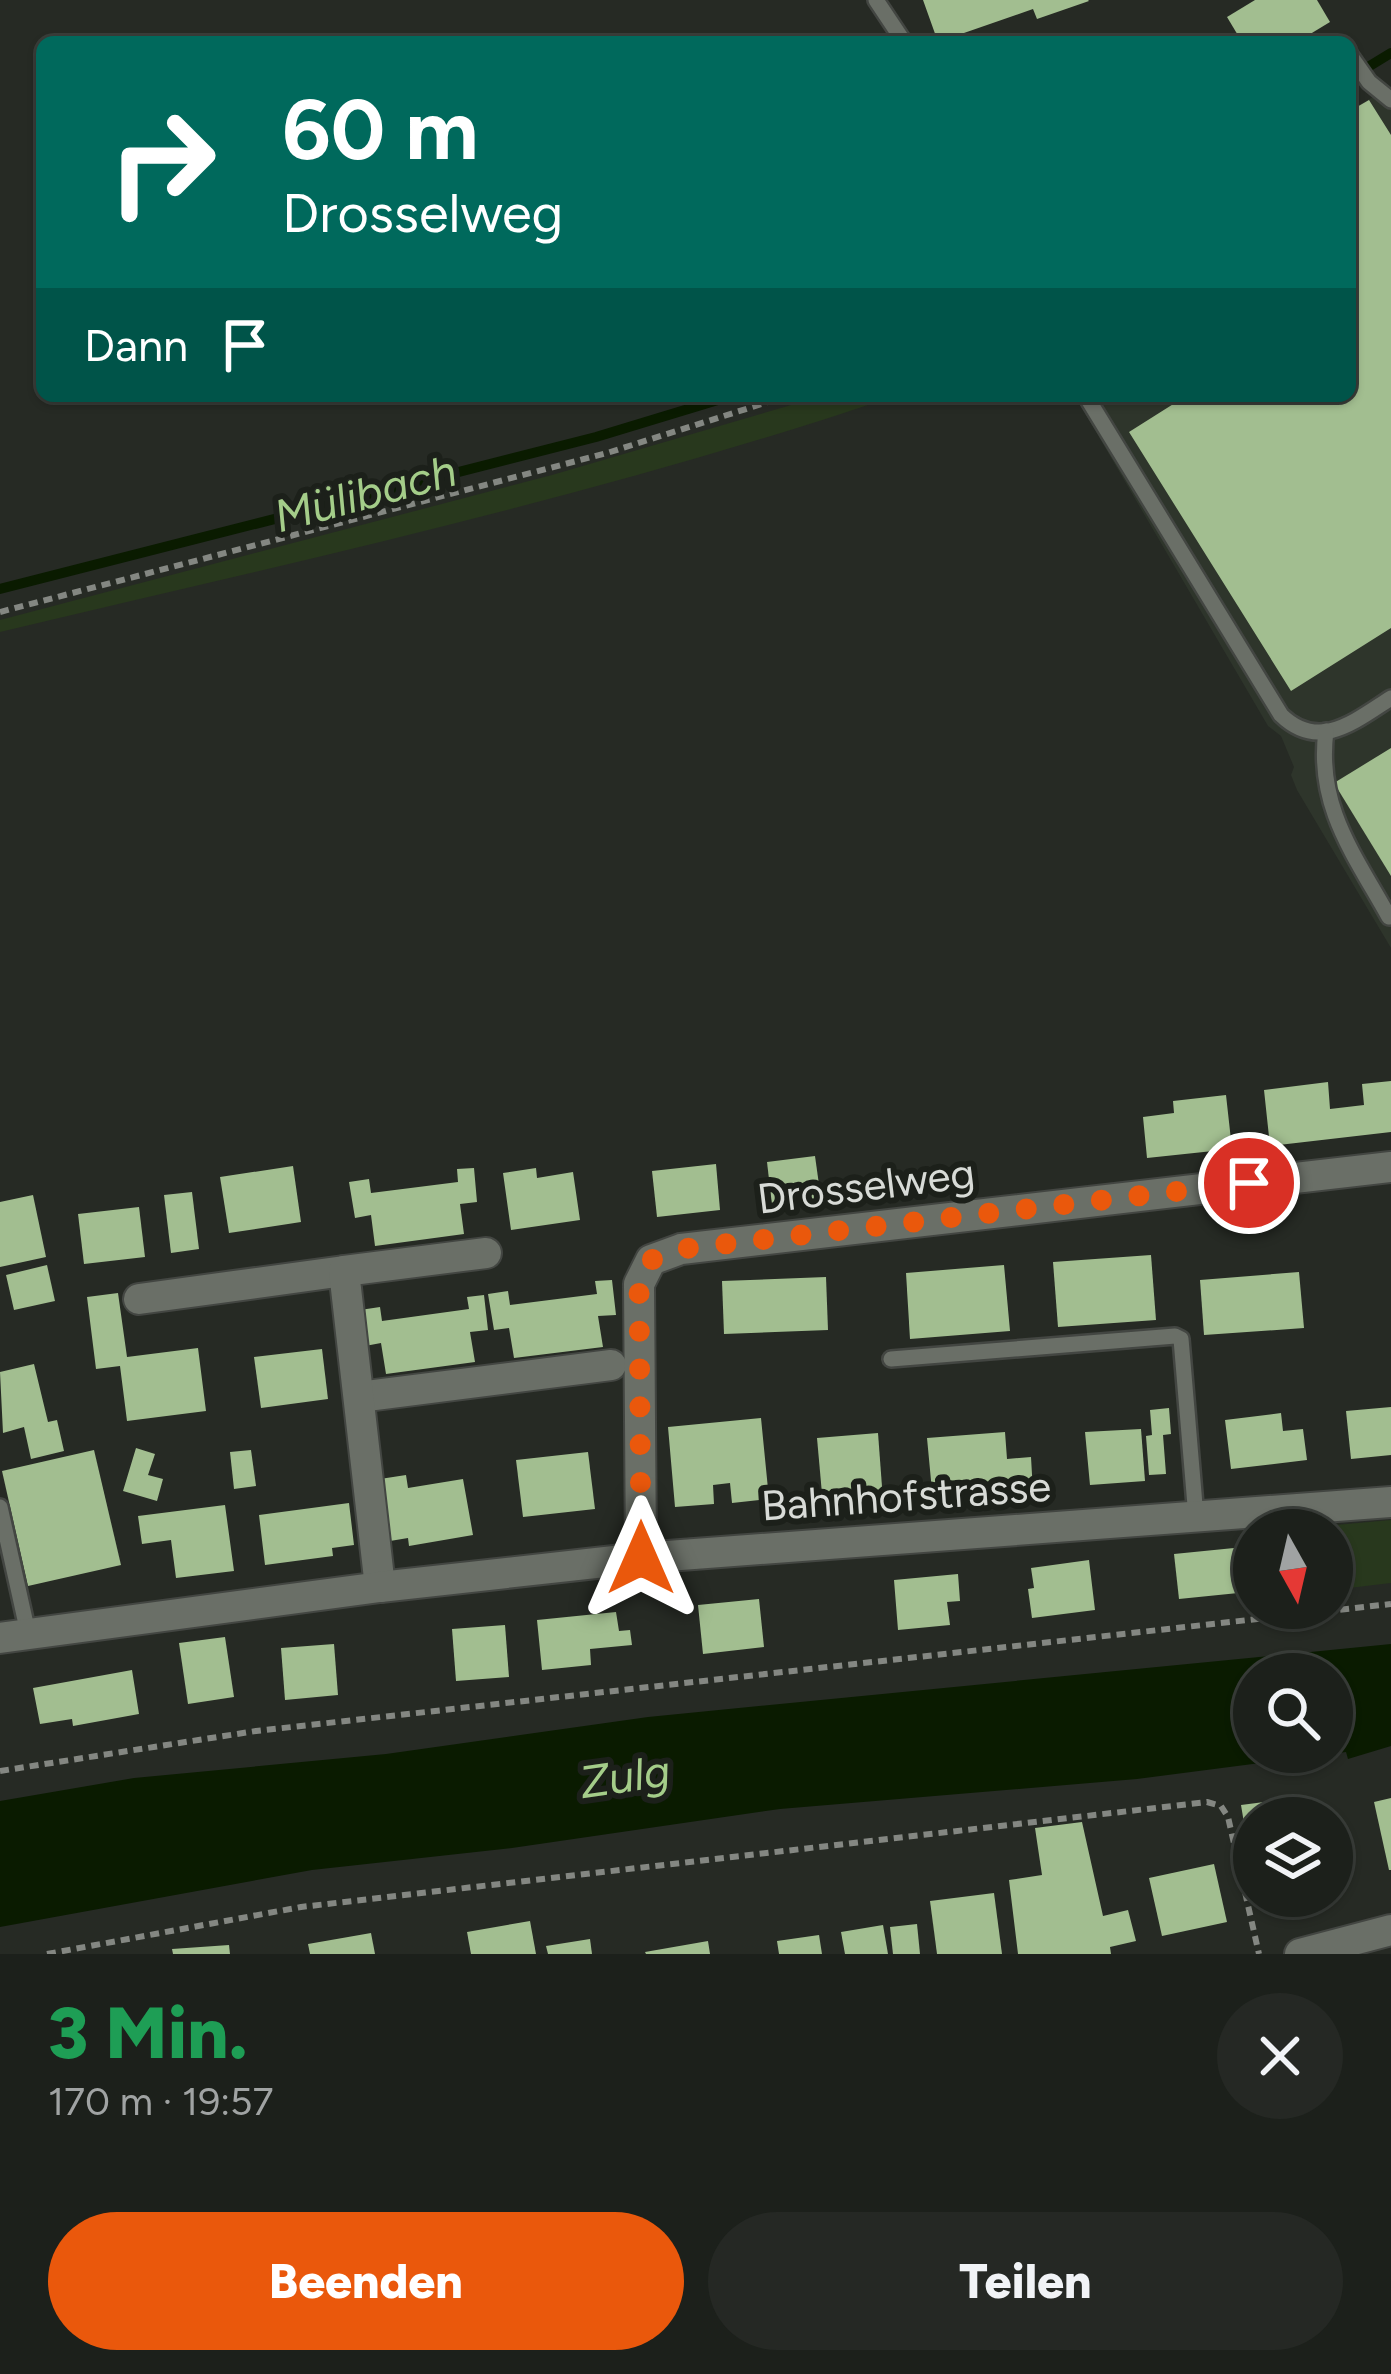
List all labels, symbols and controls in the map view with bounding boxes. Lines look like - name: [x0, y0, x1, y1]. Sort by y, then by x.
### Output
- text: 60 m: [282, 79, 478, 180]
- icon: right: [84, 84, 240, 240]
- text: Drosselweg: [282, 181, 563, 246]
- icon: arrive: [212, 312, 278, 378]
- text: Dann: [84, 318, 188, 372]
- water label: Mülibach: [268, 443, 462, 543]
- pin: [1198, 1132, 1300, 1234]
- street label: Drosselweg: [754, 1147, 978, 1225]
- icon: arrive: [1216, 1150, 1282, 1216]
- street label: Bahnhofstrasse: [759, 1460, 1053, 1532]
- position arrow: [578, 1495, 704, 1621]
- north arrow: [1233, 1509, 1353, 1629]
- map controls: [1233, 1509, 1353, 1917]
- button: search: [1233, 1653, 1353, 1773]
- water label: Zulg: [577, 1743, 673, 1809]
- button: layers: [1233, 1797, 1353, 1917]
- text: 3 Min.: [48, 1990, 248, 2076]
- button: close: [1217, 1993, 1343, 2119]
- text: 170 m · 19:57: [48, 2078, 273, 2125]
- button: Beenden: [48, 2212, 684, 2350]
- button: Teilen: [708, 2212, 1343, 2350]

